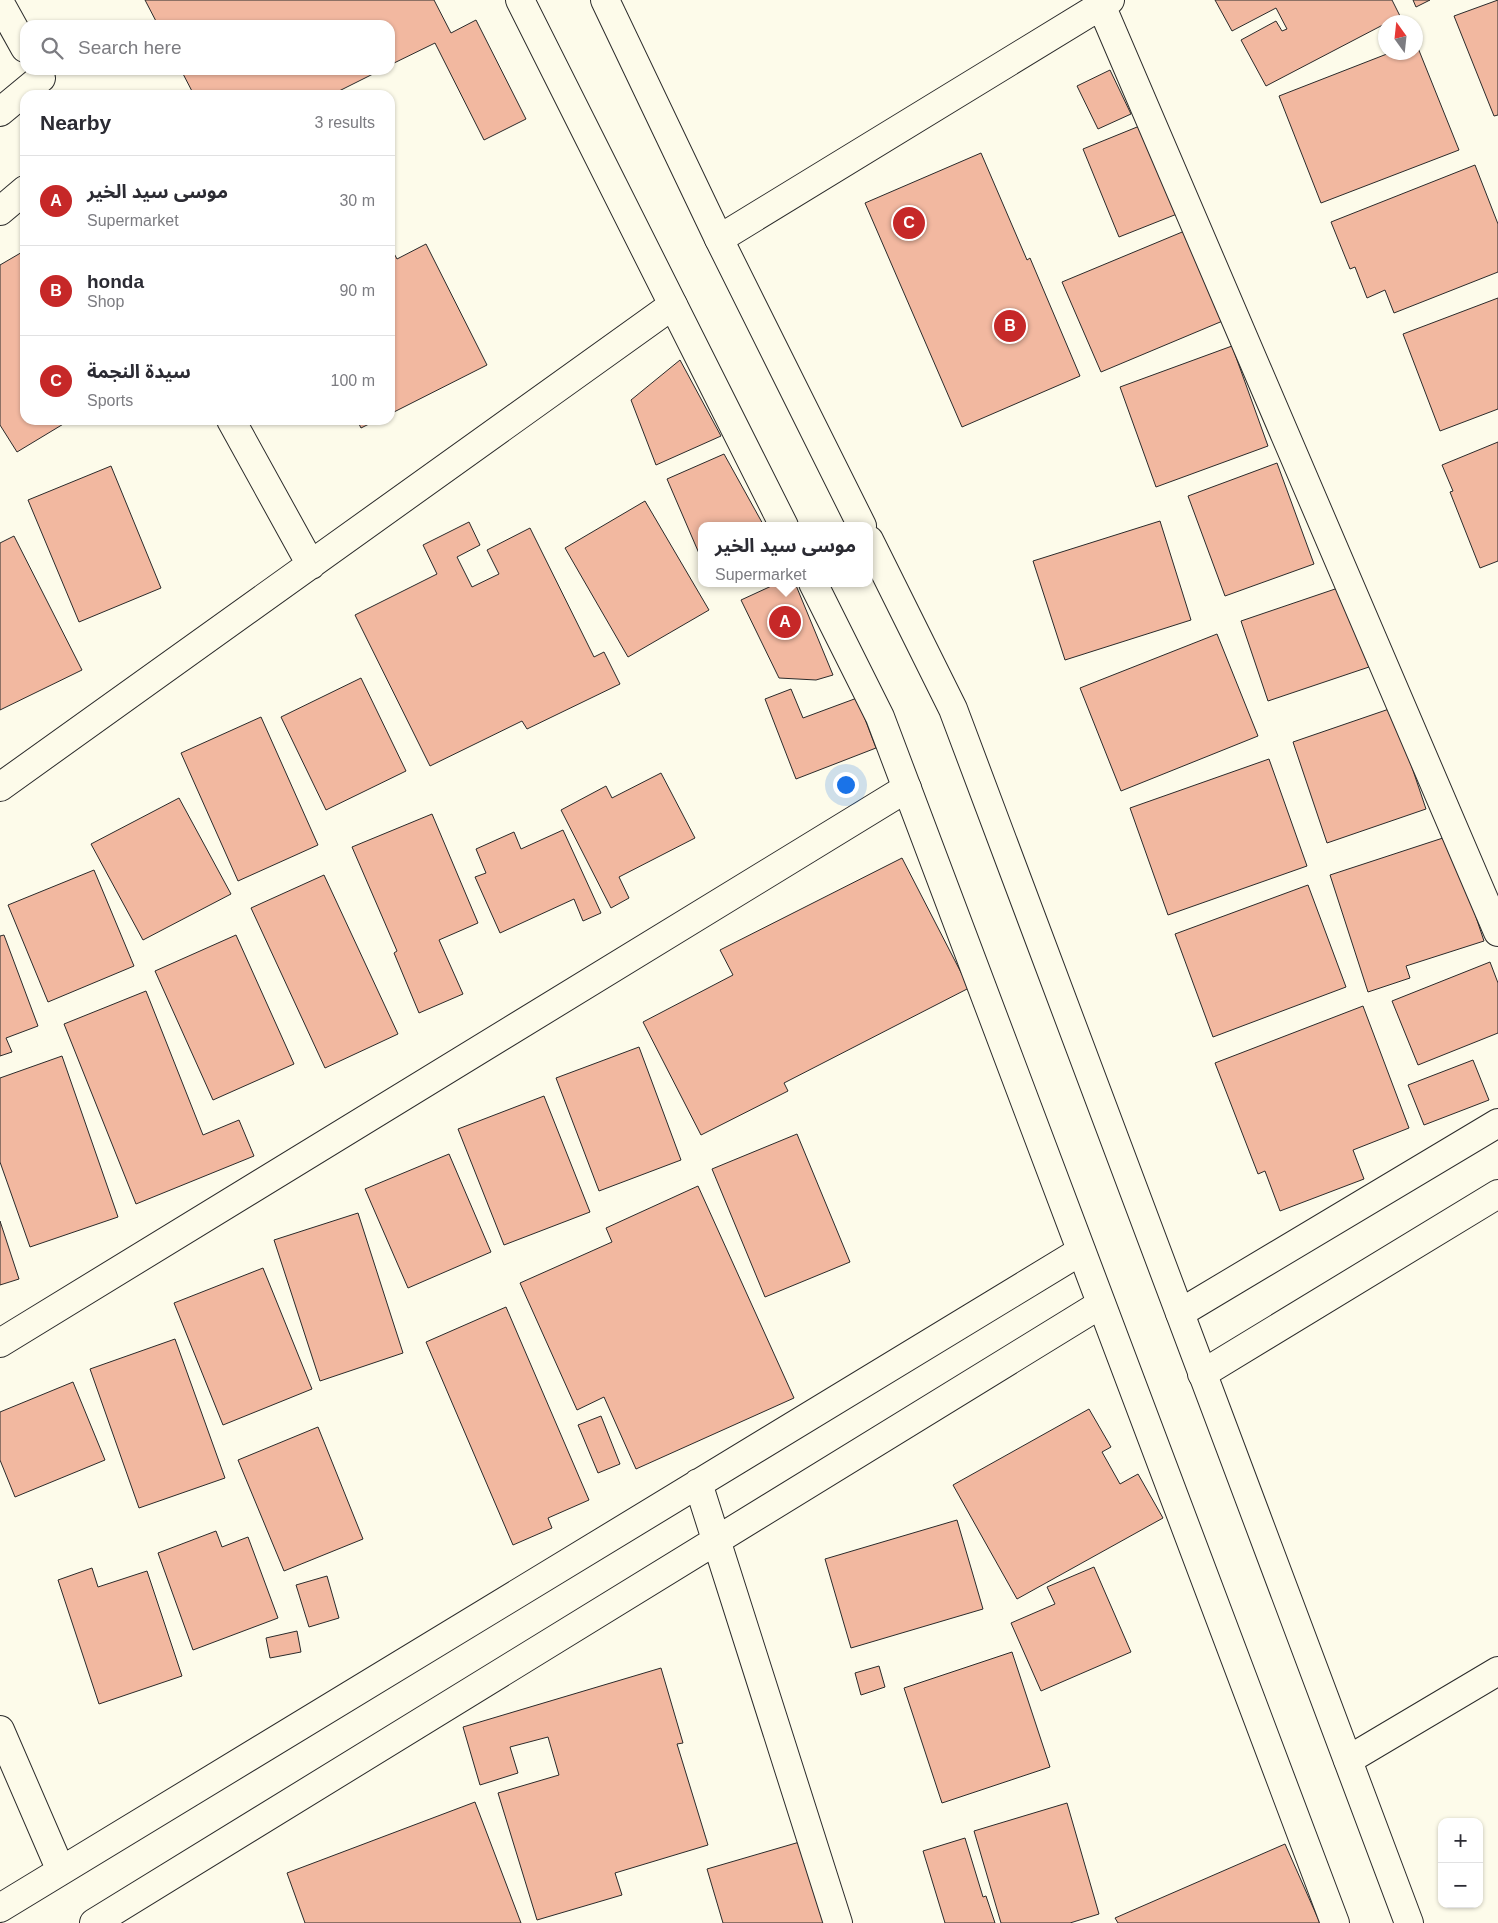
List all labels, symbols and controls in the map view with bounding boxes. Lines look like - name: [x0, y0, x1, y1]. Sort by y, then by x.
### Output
- north arrow: [1378, 15, 1423, 60]
- search box: [20, 20, 395, 75]
- icon: search: [38, 34, 66, 62]
- text: Search here: [78, 37, 182, 58]
- text: Nearby: [40, 111, 111, 134]
- text: 3 results: [315, 114, 375, 131]
- text: موسى سيد الخير: [87, 181, 228, 202]
- text: A: [50, 192, 62, 209]
- text: 30 m: [339, 192, 375, 209]
- pin: C: [893, 204, 925, 242]
- text: Supermarket: [87, 212, 179, 229]
- text: honda: [87, 271, 144, 292]
- text: B: [50, 282, 62, 299]
- text: 90 m: [339, 282, 375, 299]
- text: Shop: [87, 293, 124, 310]
- pin: B: [994, 307, 1026, 345]
- text: سيدة النجمة: [87, 361, 191, 382]
- text: C: [50, 372, 62, 389]
- text: 100 m: [331, 372, 375, 389]
- text: Sports: [87, 392, 133, 409]
- popup: [698, 522, 873, 587]
- text: موسى سيد الخير: [715, 535, 856, 556]
- text: Supermarket: [715, 566, 807, 583]
- pin: A: [769, 603, 801, 641]
- your location: [833, 772, 859, 798]
- map controls: [1438, 1818, 1483, 1908]
- button: +: [1438, 1818, 1483, 1863]
- button: −: [1438, 1863, 1483, 1908]

